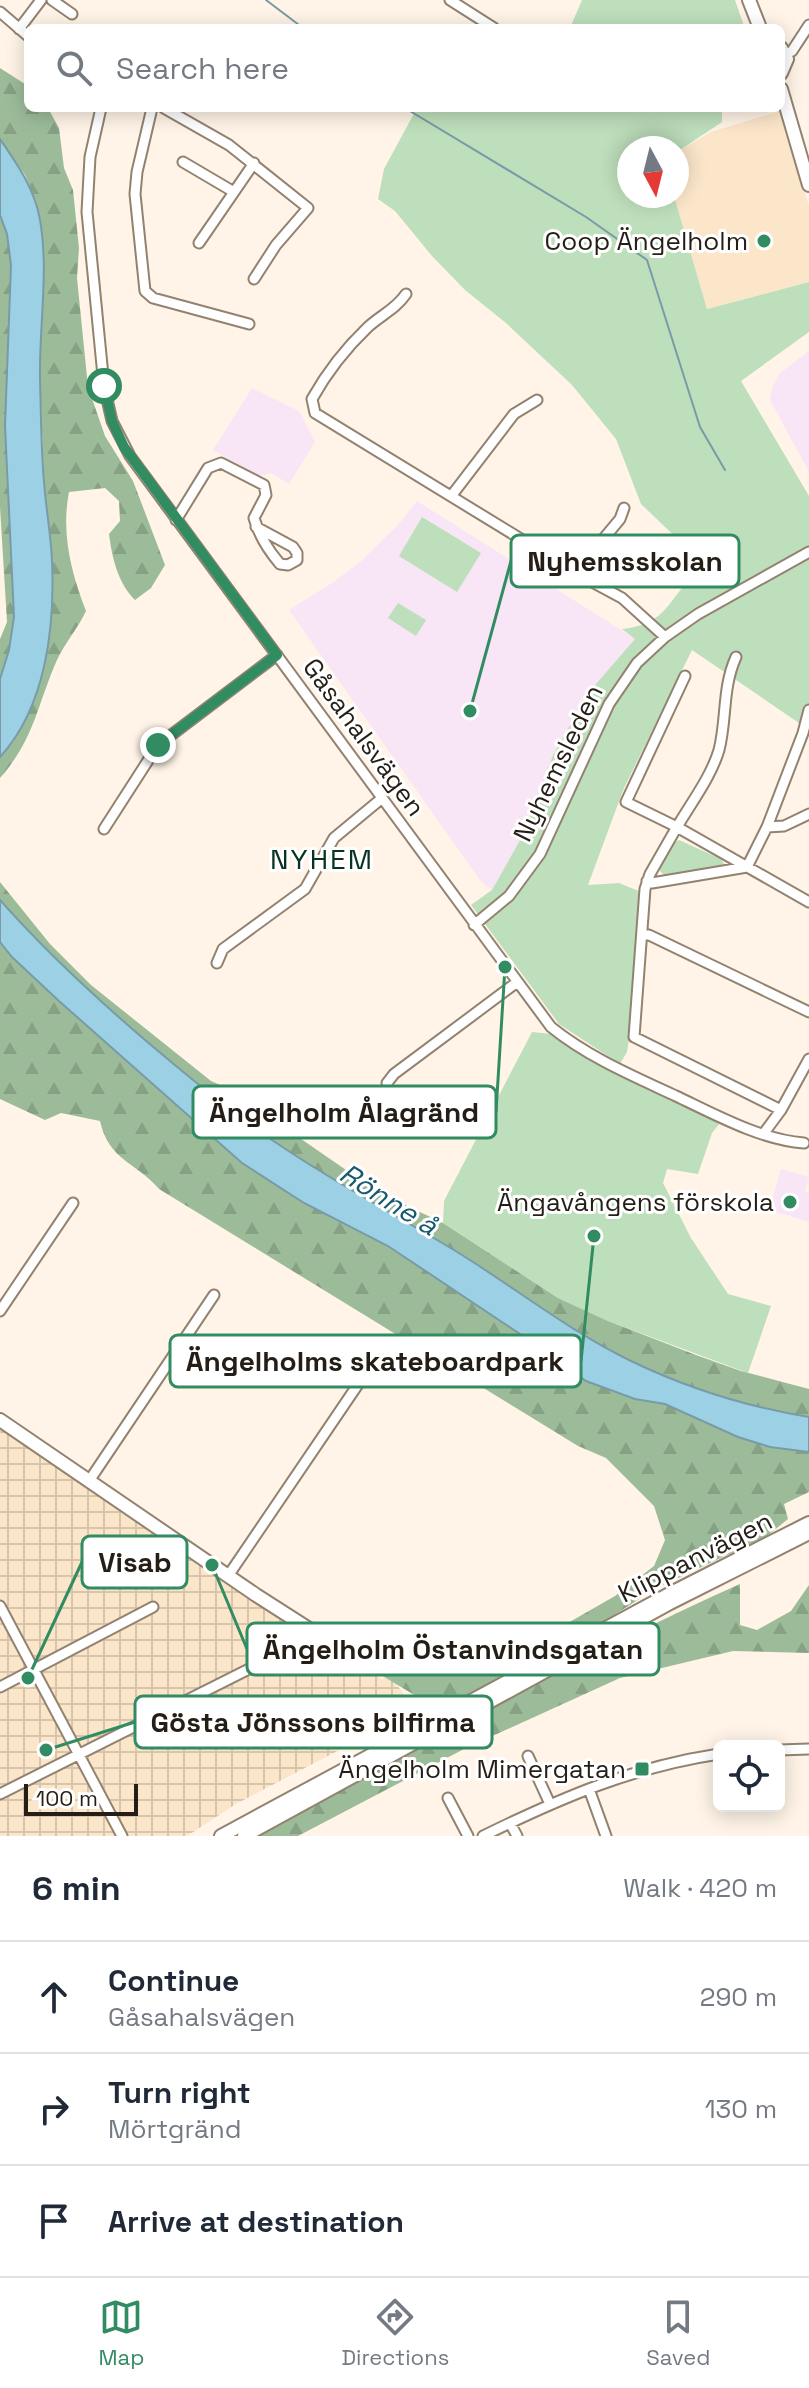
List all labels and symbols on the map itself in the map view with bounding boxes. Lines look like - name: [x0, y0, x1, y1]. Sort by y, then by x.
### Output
- north arrow: [617, 136, 689, 208]
- place label: Coop Ängelholm: [545, 224, 748, 258]
- marker: Coop Ängelholm: [755, 232, 773, 250]
- route start: [86, 368, 122, 404]
- callout: Nyhemsskolan: [511, 535, 739, 587]
- text: Nyhemsskolan: [527, 543, 723, 579]
- street label: Gåsahalsvägen: [295, 651, 433, 823]
- street label: Nyhemsleden: [505, 679, 611, 847]
- route end: [140, 727, 176, 763]
- district label: NYHEM: [270, 841, 374, 877]
- callout: Ängelholm Ålagränd: [193, 1086, 496, 1138]
- text: Ängelholm Ålagränd: [209, 1094, 479, 1130]
- water label: Rönne å: [333, 1155, 446, 1244]
- place label: Ängavångens förskola: [497, 1185, 774, 1219]
- marker: Ängavångens förskola: [781, 1193, 799, 1211]
- callout: Ängelholms skateboardpark: [170, 1335, 581, 1387]
- text: Ängelholms skateboardpark: [186, 1343, 564, 1379]
- street label: Klippanvägen: [612, 1504, 778, 1610]
- callout: Visab: [82, 1536, 187, 1588]
- text: Visab: [98, 1544, 172, 1580]
- callout: Ängelholm Östanvindsgatan: [247, 1623, 659, 1675]
- text: Ängelholm Östanvindsgatan: [263, 1631, 643, 1667]
- callout: Gösta Jönssons bilfirma: [135, 1696, 492, 1748]
- text: Gösta Jönssons bilfirma: [151, 1704, 475, 1740]
- place label: Ängelholm Mimergatan: [338, 1752, 626, 1786]
- marker: Ängelholm Mimergatan: [633, 1760, 651, 1778]
- scale bar: [24, 1780, 138, 1816]

